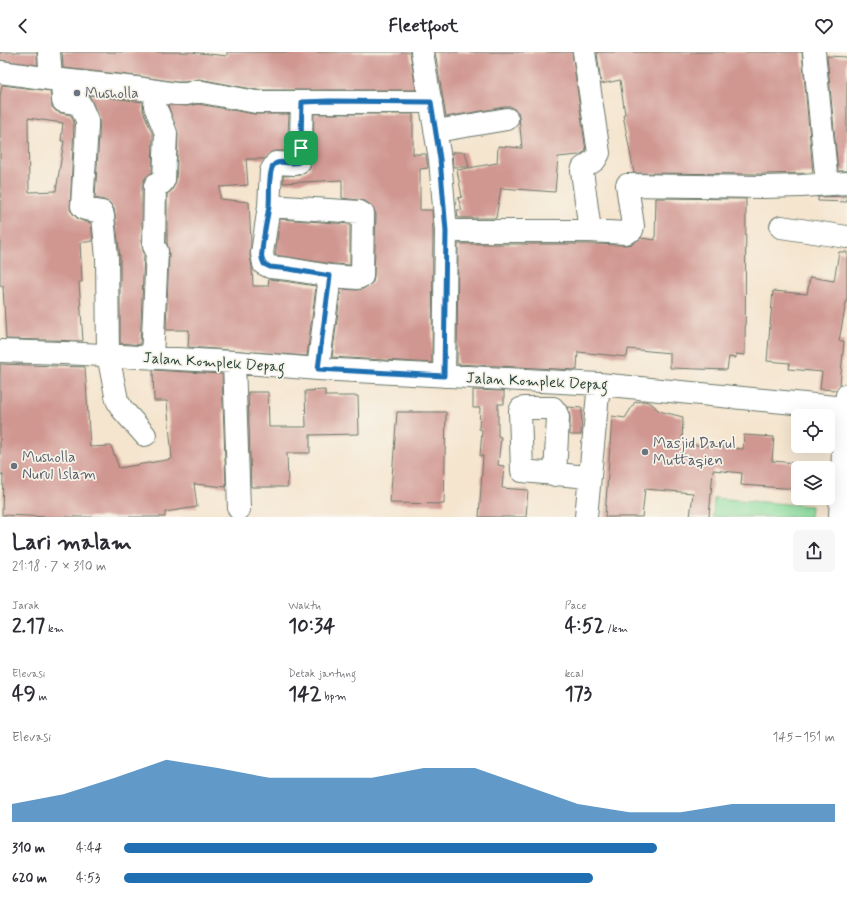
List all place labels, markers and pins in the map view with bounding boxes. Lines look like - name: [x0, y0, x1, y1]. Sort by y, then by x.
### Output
- place label: Musholla: [85, 84, 139, 104]
- marker: Musholla: [72, 88, 82, 98]
- pin: [284, 131, 318, 165]
- place label: Masjid Darul Muttaqien: [653, 434, 736, 471]
- marker: Masjid Darul Muttaqien: [640, 447, 650, 457]
- place label: Musholla Nurul Islam: [22, 448, 96, 485]
- marker: Musholla Nurul Islam: [9, 461, 19, 471]

